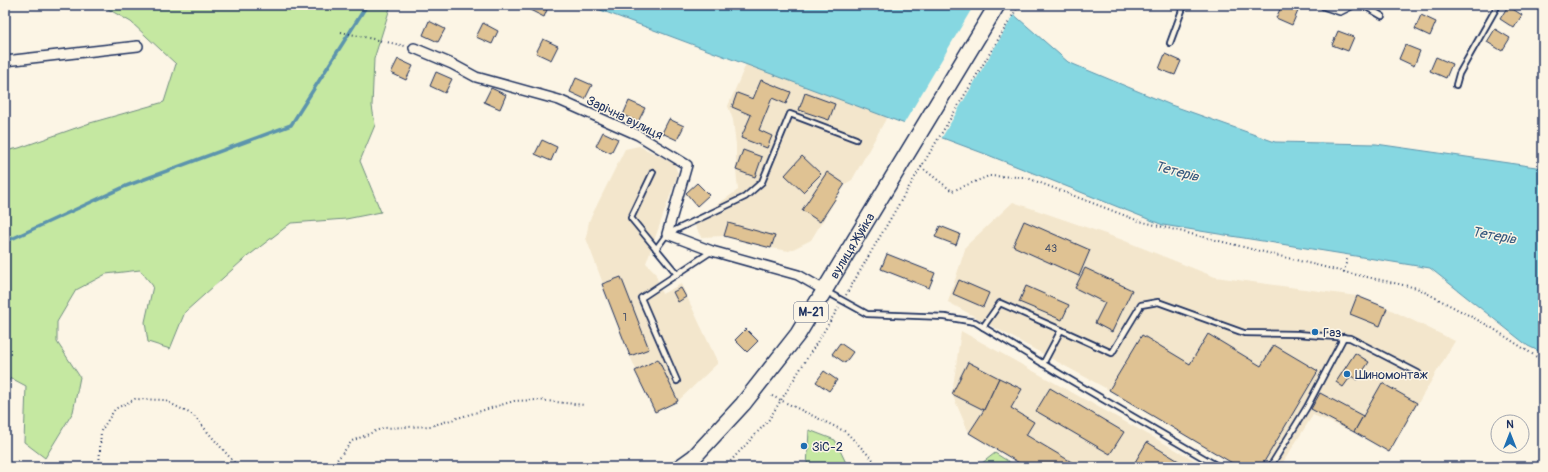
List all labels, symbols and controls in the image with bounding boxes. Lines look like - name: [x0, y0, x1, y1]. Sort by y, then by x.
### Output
- street label: Зарічна вулиця: [584, 93, 665, 143]
- water label: Тетерів: [1153, 158, 1202, 186]
- street label: вулиця Жуйка: [826, 210, 878, 282]
- water label: Тетерів: [1470, 223, 1518, 248]
- house number: 43: [1045, 242, 1057, 255]
- road number: М-21: [794, 302, 828, 322]
- house number: 1: [623, 311, 627, 324]
- place label: Газ: [1323, 325, 1342, 341]
- marker: Газ: [1310, 327, 1320, 337]
- place label: Шиномонтаж: [1355, 367, 1428, 383]
- marker: Шиномонтаж: [1342, 369, 1352, 379]
- north arrow: [1490, 414, 1530, 454]
- text: N: [1506, 418, 1514, 431]
- place label: ЗіС-2: [812, 439, 843, 455]
- marker: ЗіС-2: [799, 441, 809, 451]

